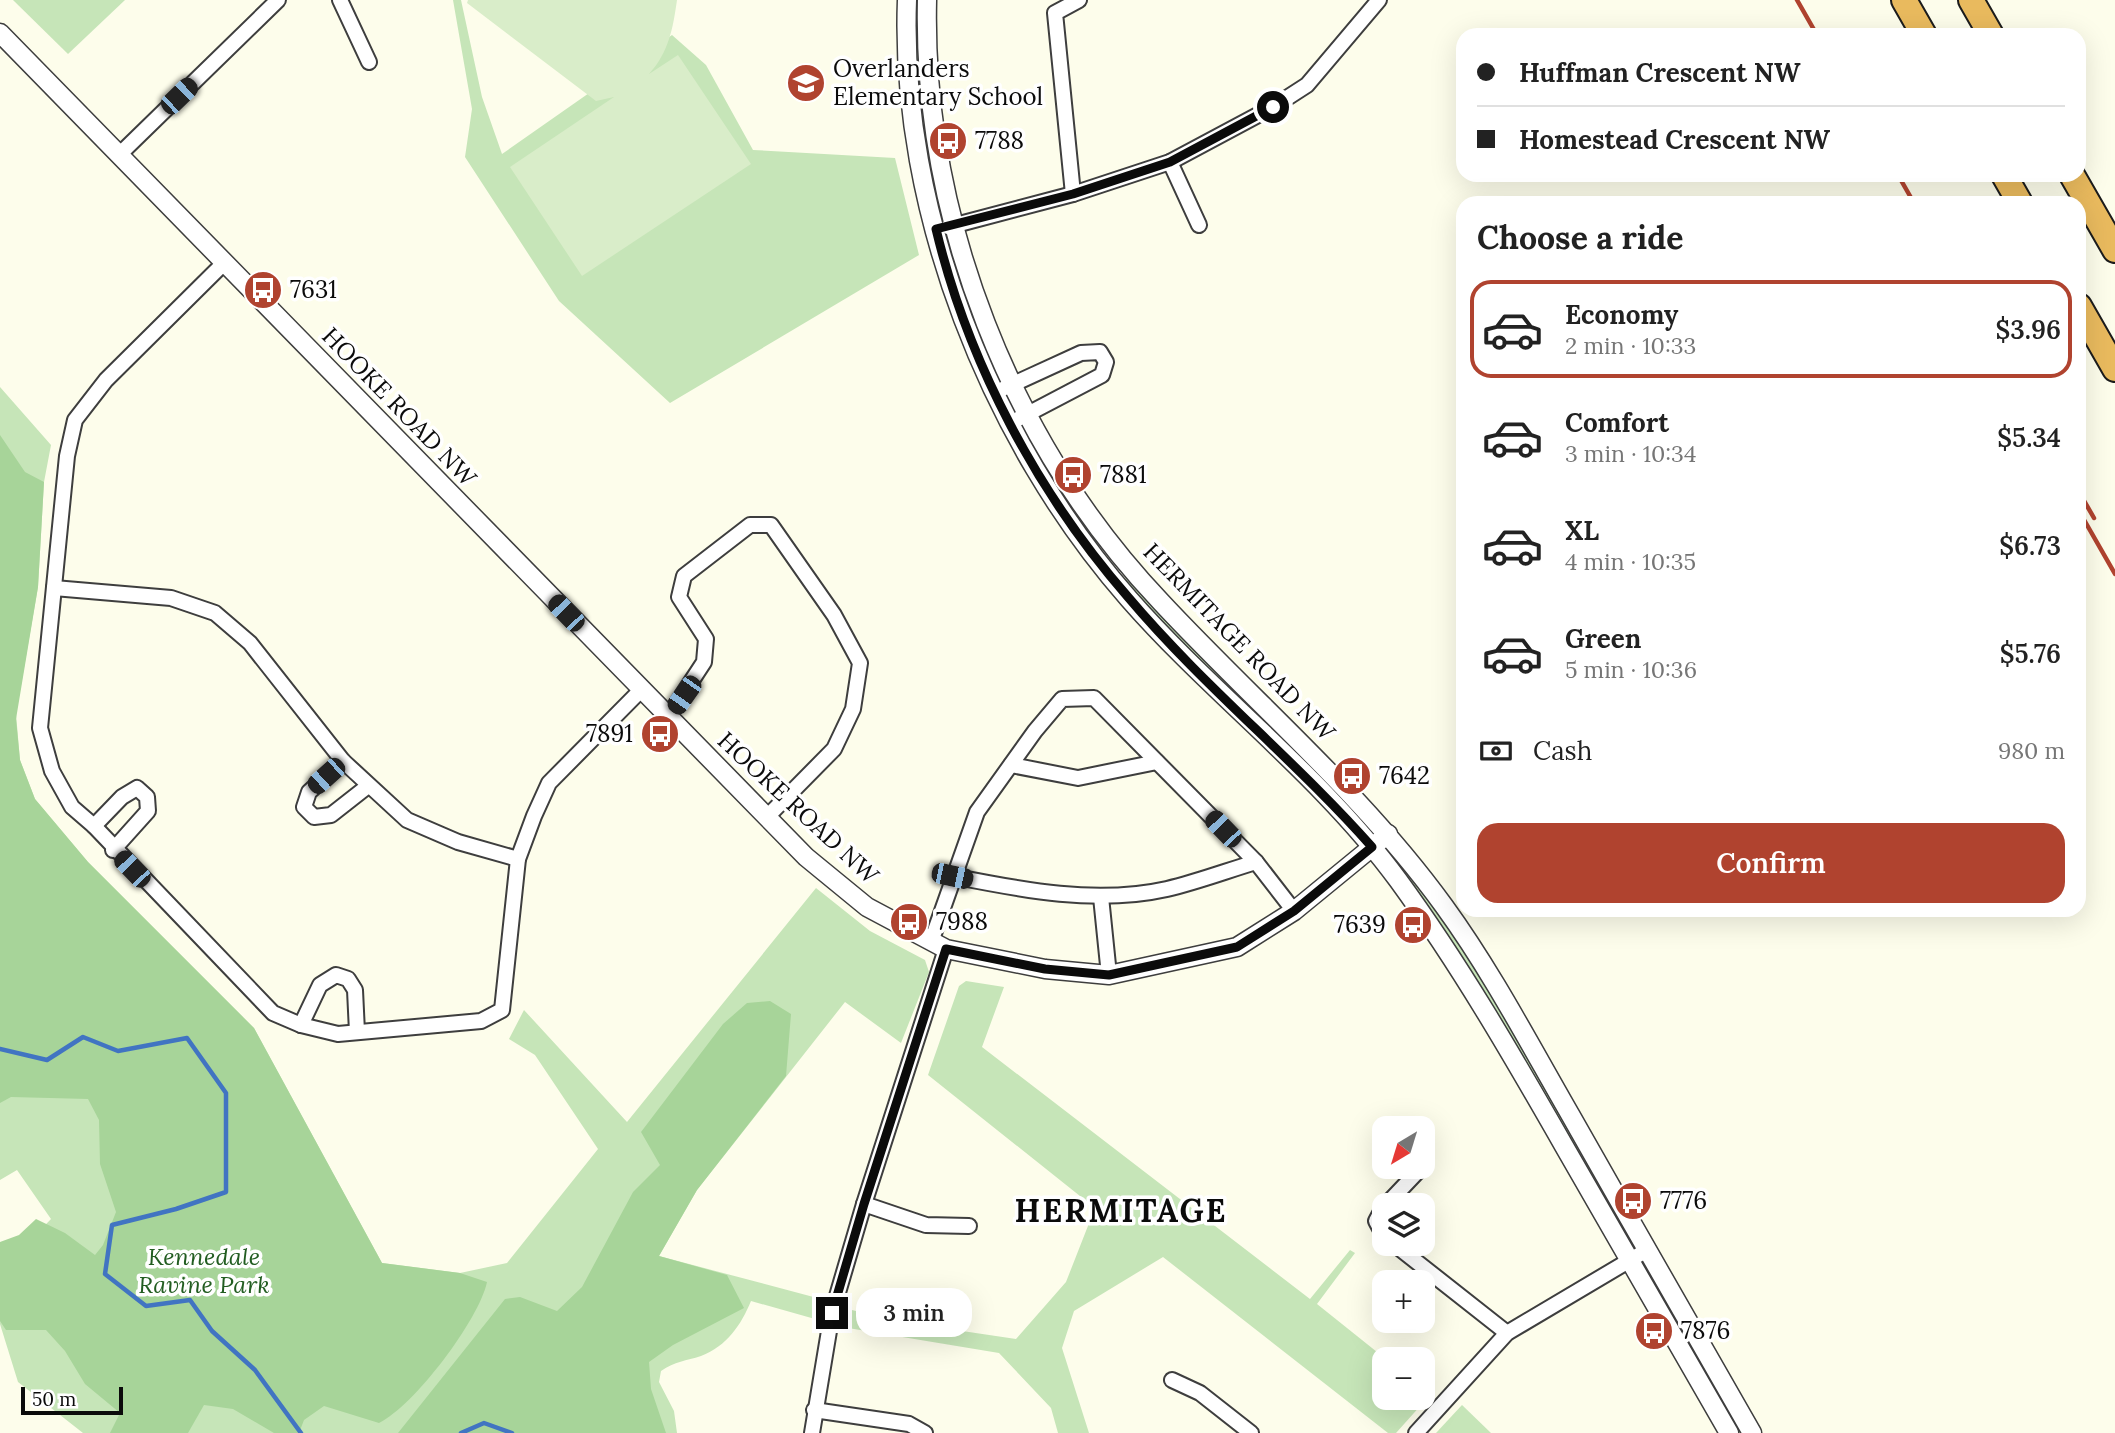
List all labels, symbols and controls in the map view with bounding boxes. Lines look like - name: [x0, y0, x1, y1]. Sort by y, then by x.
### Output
- place label: Overlanders Elementary School: [833, 53, 1043, 112]
- text: Huffman Crescent NW: [1519, 56, 1800, 89]
- school or university icon: Overlanders Elementary School: [785, 62, 827, 104]
- car: [157, 74, 202, 118]
- route start: [1257, 91, 1289, 123]
- bus stop icon: 7788: [927, 120, 969, 162]
- text: Homestead Crescent NW: [1519, 123, 1830, 156]
- place label: 7788: [975, 125, 1024, 156]
- text: Choose a ride: [1477, 217, 1684, 258]
- bus stop icon: 7631: [242, 269, 284, 311]
- place label: 7631: [290, 274, 337, 305]
- icon: car: [1481, 298, 1544, 361]
- text: Economy: [1565, 298, 1678, 331]
- text: $3.96: [1996, 313, 2061, 346]
- street label: HOOKE ROAD NW: [316, 321, 484, 493]
- text: 2 min · 10:33: [1565, 331, 1696, 360]
- icon: car: [1481, 406, 1544, 469]
- text: Comfort: [1565, 406, 1669, 439]
- text: $5.34: [1997, 421, 2061, 454]
- text: 3 min · 10:34: [1565, 439, 1696, 468]
- bus stop icon: 7881: [1052, 454, 1094, 496]
- place label: 7881: [1100, 459, 1147, 490]
- icon: car: [1481, 514, 1544, 577]
- text: XL: [1565, 514, 1599, 547]
- text: $6.73: [1999, 529, 2061, 562]
- street label: HERMITAGE ROAD NW: [1137, 536, 1343, 748]
- text: 4 min · 10:35: [1565, 547, 1696, 576]
- car: [544, 591, 589, 635]
- icon: car: [1481, 622, 1544, 685]
- text: Green: [1565, 622, 1641, 655]
- text: $5.76: [2000, 637, 2061, 670]
- text: 5 min · 10:36: [1565, 655, 1697, 684]
- car: [664, 672, 705, 718]
- bus stop icon: 7891: [639, 713, 681, 755]
- place label: 7891: [586, 718, 633, 749]
- street label: HOOKE ROAD NW: [711, 725, 886, 891]
- icon: cash: [1477, 732, 1515, 770]
- text: Cash: [1533, 734, 1592, 767]
- text: 980 m: [1998, 736, 2065, 765]
- car: [304, 754, 349, 798]
- bus stop icon: 7642: [1331, 755, 1373, 797]
- place label: 7642: [1379, 760, 1430, 791]
- car: [1201, 807, 1246, 851]
- button: Confirm: [1477, 823, 2065, 903]
- car: [110, 847, 155, 891]
- car: [930, 861, 975, 891]
- bus stop icon: 7988: [888, 901, 930, 943]
- bus stop icon: 7639: [1392, 904, 1434, 946]
- place label: 7988: [936, 906, 988, 937]
- place label: 7639: [1334, 909, 1386, 940]
- north arrow: [1372, 1116, 1435, 1180]
- map controls: [1372, 1116, 1435, 1410]
- bus stop icon: 7776: [1612, 1180, 1654, 1222]
- place label: 7776: [1660, 1185, 1707, 1216]
- district label: HERMITAGE: [1014, 1190, 1228, 1231]
- button: layers: [1372, 1193, 1435, 1256]
- park label: Kennedale Ravine Park: [138, 1241, 270, 1300]
- button: +: [1372, 1270, 1435, 1333]
- callout: 3 min: [856, 1288, 972, 1338]
- route end: [816, 1297, 848, 1329]
- text: 3 min: [883, 1298, 945, 1327]
- bus stop icon: 7876: [1633, 1310, 1675, 1352]
- place label: 7876: [1681, 1315, 1731, 1346]
- button: −: [1372, 1347, 1435, 1410]
- scale bar: [21, 1384, 122, 1416]
- text: 50 m: [32, 1387, 76, 1411]

